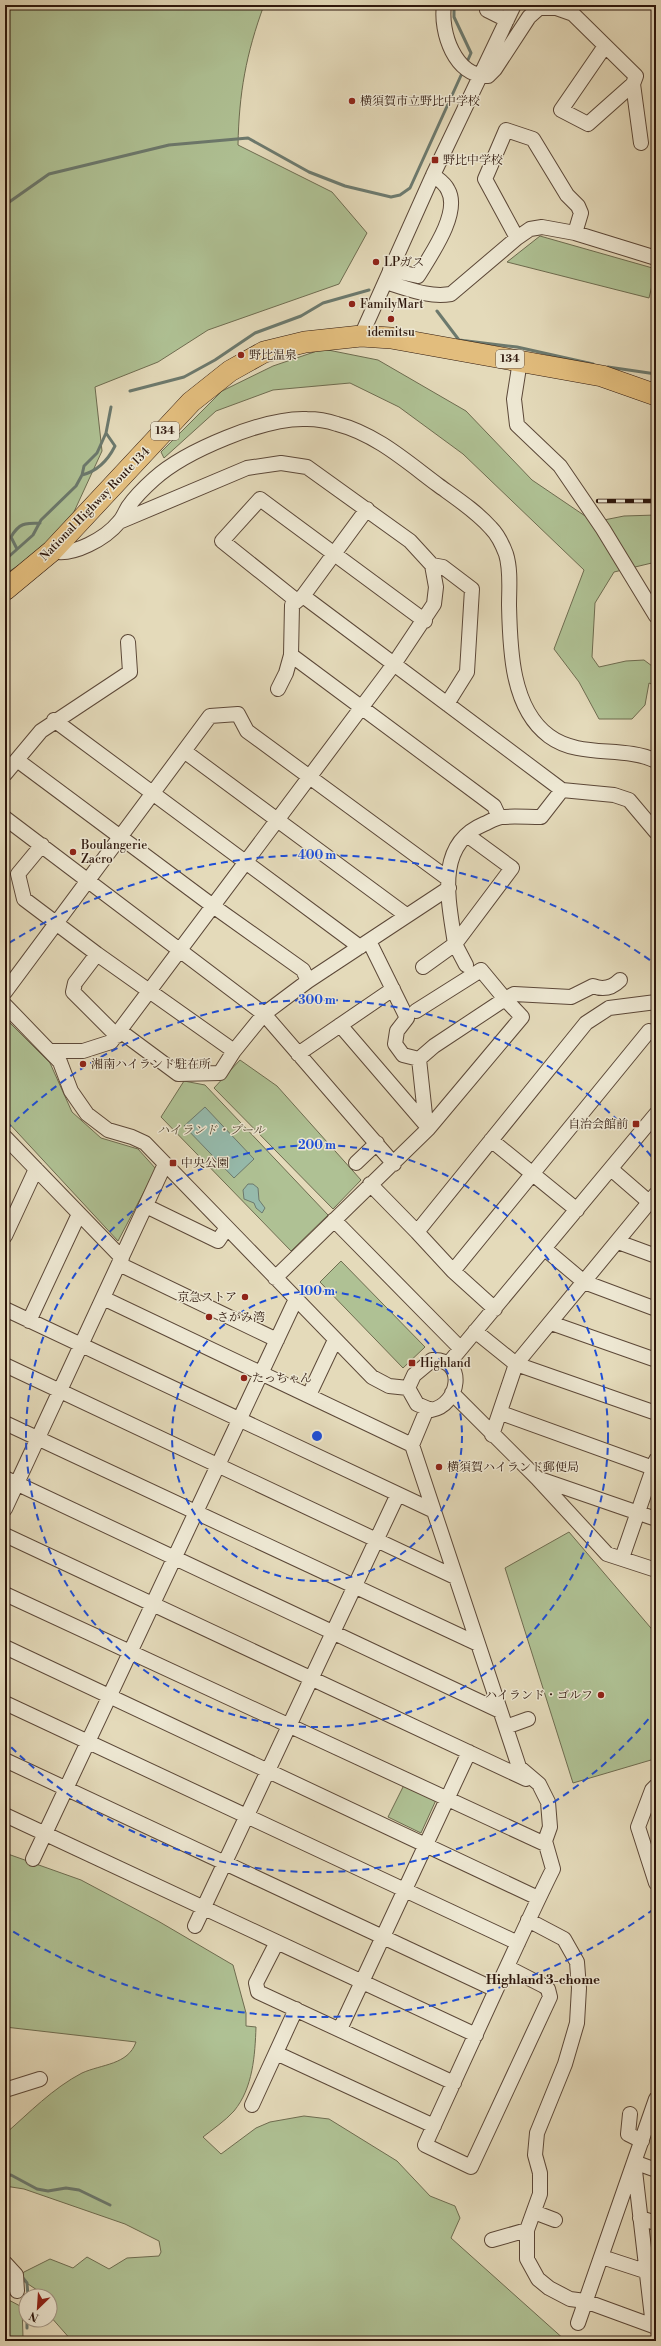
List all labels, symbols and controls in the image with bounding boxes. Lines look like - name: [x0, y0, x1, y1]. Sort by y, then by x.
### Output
- place label: 横須賀市立野比中学校: [360, 94, 480, 109]
- marker: 横須賀市立野比中学校: [347, 96, 357, 106]
- place label: 野比中学校: [443, 153, 503, 168]
- marker: 野比中学校: [430, 155, 440, 165]
- place label: LPガス: [384, 255, 424, 270]
- marker: LPガス: [371, 257, 381, 267]
- place label: FamilyMart: [360, 297, 424, 312]
- marker: FamilyMart: [347, 299, 357, 309]
- marker: idemitsu: [386, 314, 396, 324]
- place label: idemitsu: [367, 325, 415, 340]
- place label: 野比温泉: [249, 348, 297, 363]
- marker: 野比温泉: [236, 350, 246, 360]
- road number: 134: [496, 350, 524, 368]
- road number: 134: [151, 422, 179, 440]
- street label: National Highway Route 134: [37, 444, 153, 564]
- place label: Boulangerie Zacro: [80, 838, 147, 867]
- marker: Boulangerie Zacro: [68, 847, 78, 857]
- text: 400 m: [298, 848, 336, 863]
- text: 300 m: [298, 993, 336, 1008]
- place label: 湘南ハイランド駐在所: [91, 1057, 211, 1072]
- marker: 湘南ハイランド駐在所: [78, 1059, 88, 1069]
- place label: 自治会館前: [568, 1117, 628, 1132]
- marker: 自治会館前: [631, 1119, 641, 1129]
- park label: ハイランド・プール: [157, 1123, 266, 1138]
- text: 200 m: [298, 1138, 336, 1153]
- place label: 中央公園: [181, 1156, 229, 1171]
- marker: 中央公園: [168, 1158, 178, 1168]
- text: 100 m: [299, 1284, 335, 1299]
- place label: 京急ストア: [177, 1290, 237, 1305]
- marker: 京急ストア: [240, 1292, 250, 1302]
- place label: さがみ湾: [217, 1310, 265, 1325]
- marker: さがみ湾: [204, 1312, 214, 1322]
- place label: Highland: [420, 1356, 471, 1371]
- marker: Highland: [407, 1358, 417, 1368]
- place label: たっちゃん: [252, 1371, 312, 1386]
- marker: たっちゃん: [239, 1373, 249, 1383]
- centre of rings: [310, 1429, 324, 1443]
- place label: 横須賀ハイランド郵便局: [447, 1460, 579, 1475]
- marker: 横須賀ハイランド郵便局: [434, 1462, 444, 1472]
- place label: ハイランド・ゴルフ: [485, 1688, 593, 1703]
- marker: ハイランド・ゴルフ: [596, 1690, 606, 1700]
- district label: Highland 3-chome: [486, 1972, 600, 1988]
- north arrow: [18, 2288, 58, 2328]
- text: N: [27, 2308, 41, 2324]

